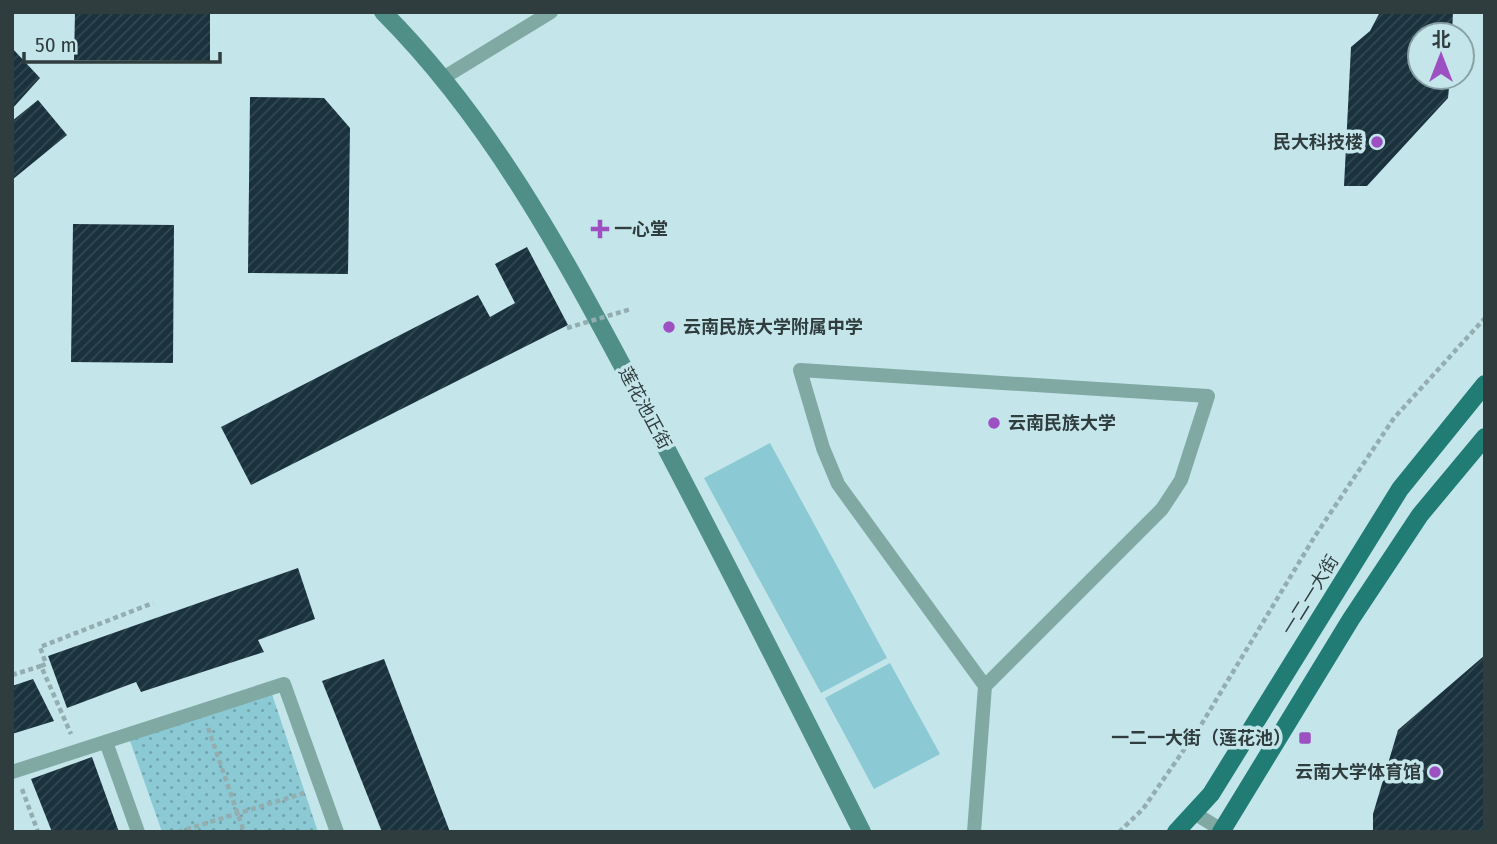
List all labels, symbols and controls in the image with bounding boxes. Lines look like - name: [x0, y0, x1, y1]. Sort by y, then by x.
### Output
- scale bar: [24, 21, 220, 65]
- north arrow: [1406, 21, 1476, 91]
- text: 北: [1431, 28, 1451, 51]
- text: 50 m: [35, 32, 77, 58]
- place label: 民大科技楼: [1273, 131, 1363, 153]
- marker: 民大科技楼: [1369, 134, 1385, 150]
- place label: 一心堂: [614, 218, 668, 240]
- marker: 一心堂: [592, 221, 608, 237]
- place label: 云南民族大学附属中学: [683, 316, 863, 338]
- marker: 云南民族大学附属中学: [661, 319, 677, 335]
- street label: 莲花池正街: [614, 363, 676, 453]
- place label: 云南民族大学: [1008, 412, 1116, 434]
- marker: 云南民族大学: [986, 415, 1002, 431]
- street label: 一二一大街: [1277, 551, 1343, 639]
- place label: 一二一大街（莲花池）: [1111, 727, 1291, 749]
- marker: 一二一大街（莲花池）: [1297, 730, 1313, 746]
- place label: 云南大学体育馆: [1295, 761, 1421, 783]
- marker: 云南大学体育馆: [1427, 764, 1443, 780]

